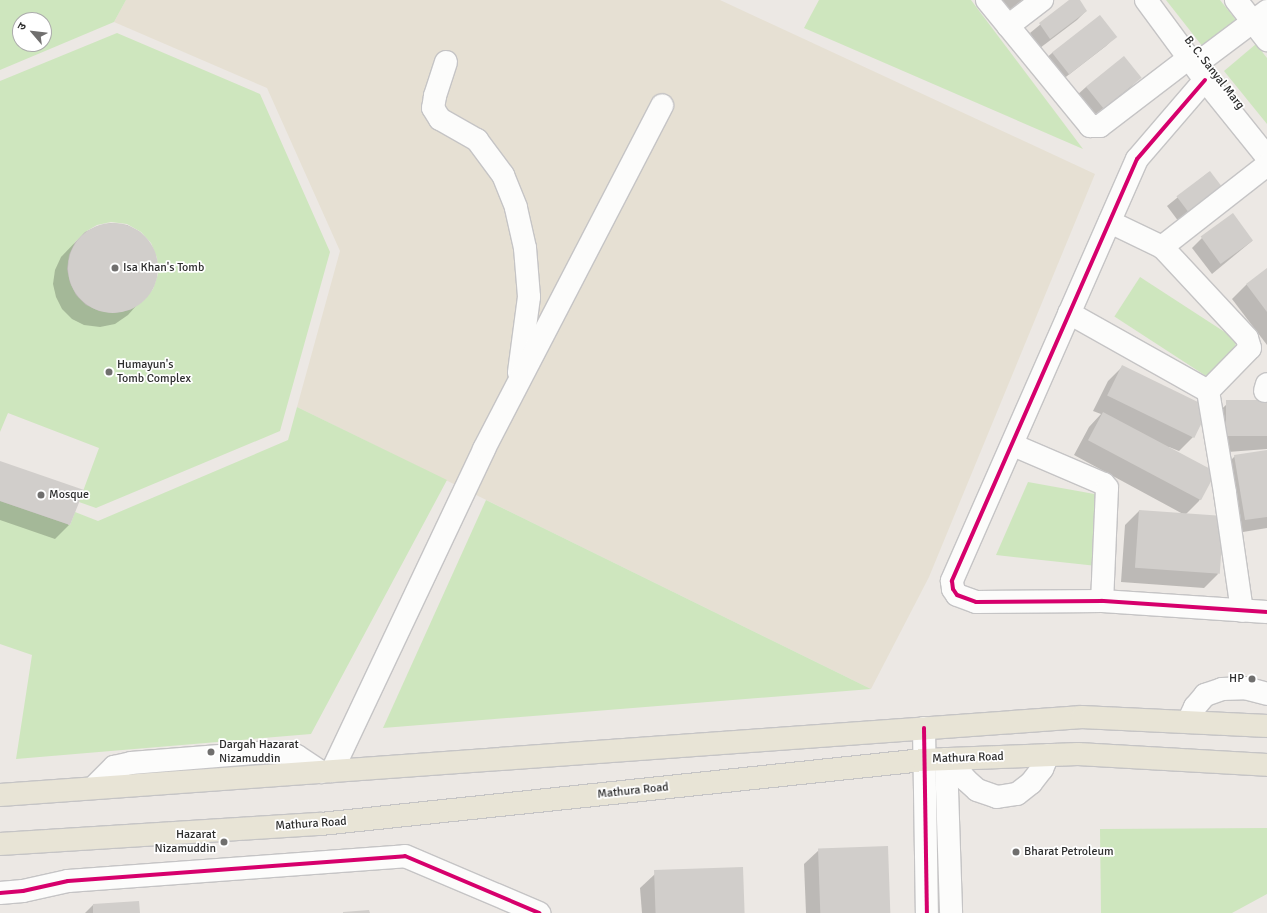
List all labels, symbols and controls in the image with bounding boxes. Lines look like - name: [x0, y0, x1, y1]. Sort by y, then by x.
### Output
- north arrow: [12, 12, 52, 52]
- text: उ: [15, 21, 29, 32]
- street label: B. C. Sanyal Marg: [1181, 33, 1247, 113]
- place label: Isa Khan's Tomb: [123, 261, 204, 275]
- marker: Isa Khan's Tomb: [110, 263, 120, 273]
- place label: Humayun's Tomb Complex: [117, 358, 191, 386]
- marker: Humayun's Tomb Complex: [104, 367, 114, 377]
- place label: Mosque: [49, 488, 89, 502]
- marker: Mosque: [36, 490, 46, 500]
- place label: HP: [1229, 672, 1244, 686]
- marker: HP: [1247, 674, 1257, 684]
- place label: Dargah Hazarat Nizamuddin: [219, 738, 299, 766]
- marker: Dargah Hazarat Nizamuddin: [206, 747, 216, 757]
- street label: Mathura Road: [932, 750, 1004, 766]
- street label: Mathura Road: [597, 780, 669, 802]
- street label: Mathura Road: [275, 814, 347, 834]
- place label: Hazarat Nizamuddin: [155, 828, 216, 856]
- marker: Hazarat Nizamuddin: [219, 837, 229, 847]
- place label: Bharat Petroleum: [1024, 845, 1114, 859]
- marker: Bharat Petroleum: [1011, 847, 1021, 857]

